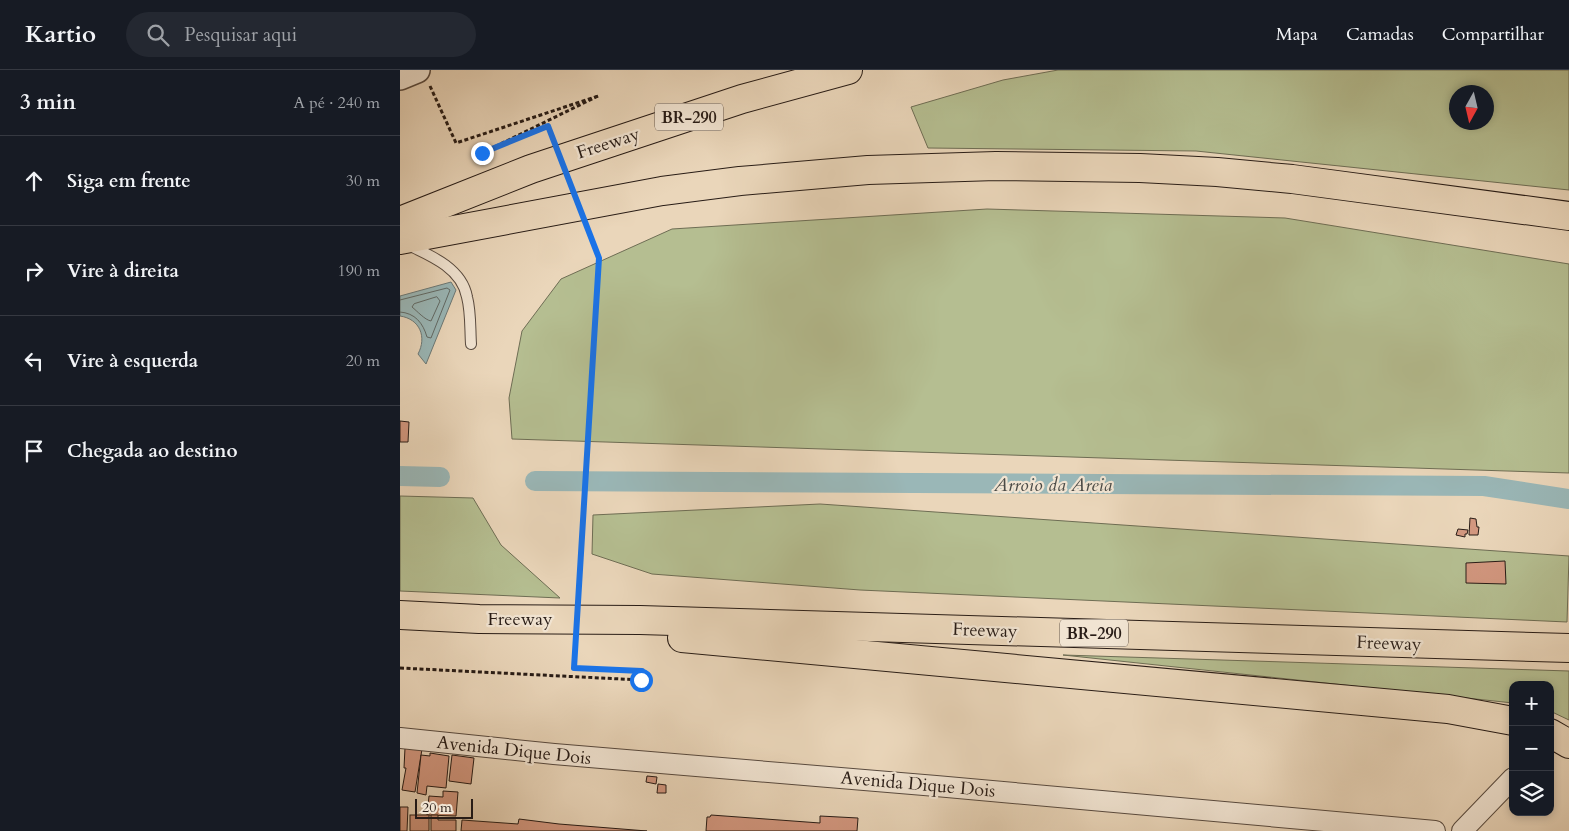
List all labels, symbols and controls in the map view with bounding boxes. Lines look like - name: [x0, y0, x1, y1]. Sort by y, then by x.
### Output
- search box: [126, 12, 476, 57]
- text: Kartio: [25, 18, 96, 51]
- icon: search: [144, 21, 172, 49]
- text: Pesquisar aqui: [184, 22, 297, 48]
- text: Mapa: [1276, 22, 1318, 47]
- text: Camadas: [1346, 22, 1414, 47]
- text: Compartilhar: [1442, 22, 1544, 47]
- north arrow: [1449, 85, 1494, 130]
- text: 3 min: [20, 88, 76, 117]
- text: A pé · 240 m: [293, 92, 380, 114]
- road number: BR-290: [655, 104, 723, 131]
- street label: Freeway: [573, 121, 643, 165]
- route end: [471, 142, 494, 165]
- icon: ahead: [20, 167, 48, 195]
- text: Siga em frente: [67, 168, 191, 194]
- text: 30 m: [346, 170, 380, 192]
- icon: right: [20, 257, 48, 285]
- text: Vire à direita: [67, 258, 179, 284]
- text: 190 m: [338, 260, 380, 282]
- icon: left: [20, 347, 48, 375]
- text: Vire à esquerda: [67, 348, 198, 374]
- text: 20 m: [346, 350, 380, 372]
- icon: arrive: [20, 437, 48, 465]
- text: Chegada ao destino: [67, 438, 238, 464]
- water label: Arroio da Areia: [993, 472, 1113, 498]
- street label: Freeway: [488, 607, 553, 632]
- street label: Freeway: [952, 617, 1018, 644]
- road number: BR-290: [1060, 620, 1128, 646]
- street label: Freeway: [1356, 630, 1422, 657]
- route start: [630, 669, 653, 692]
- map controls: [1509, 681, 1554, 816]
- button: +: [1509, 681, 1554, 726]
- button: −: [1509, 726, 1554, 771]
- street label: Avenida Dique Dois: [435, 730, 592, 771]
- street label: Avenida Dique Dois: [840, 765, 996, 804]
- button: layers: [1509, 771, 1554, 816]
- scale bar: [415, 796, 472, 819]
- text: 20 m: [422, 798, 452, 817]

